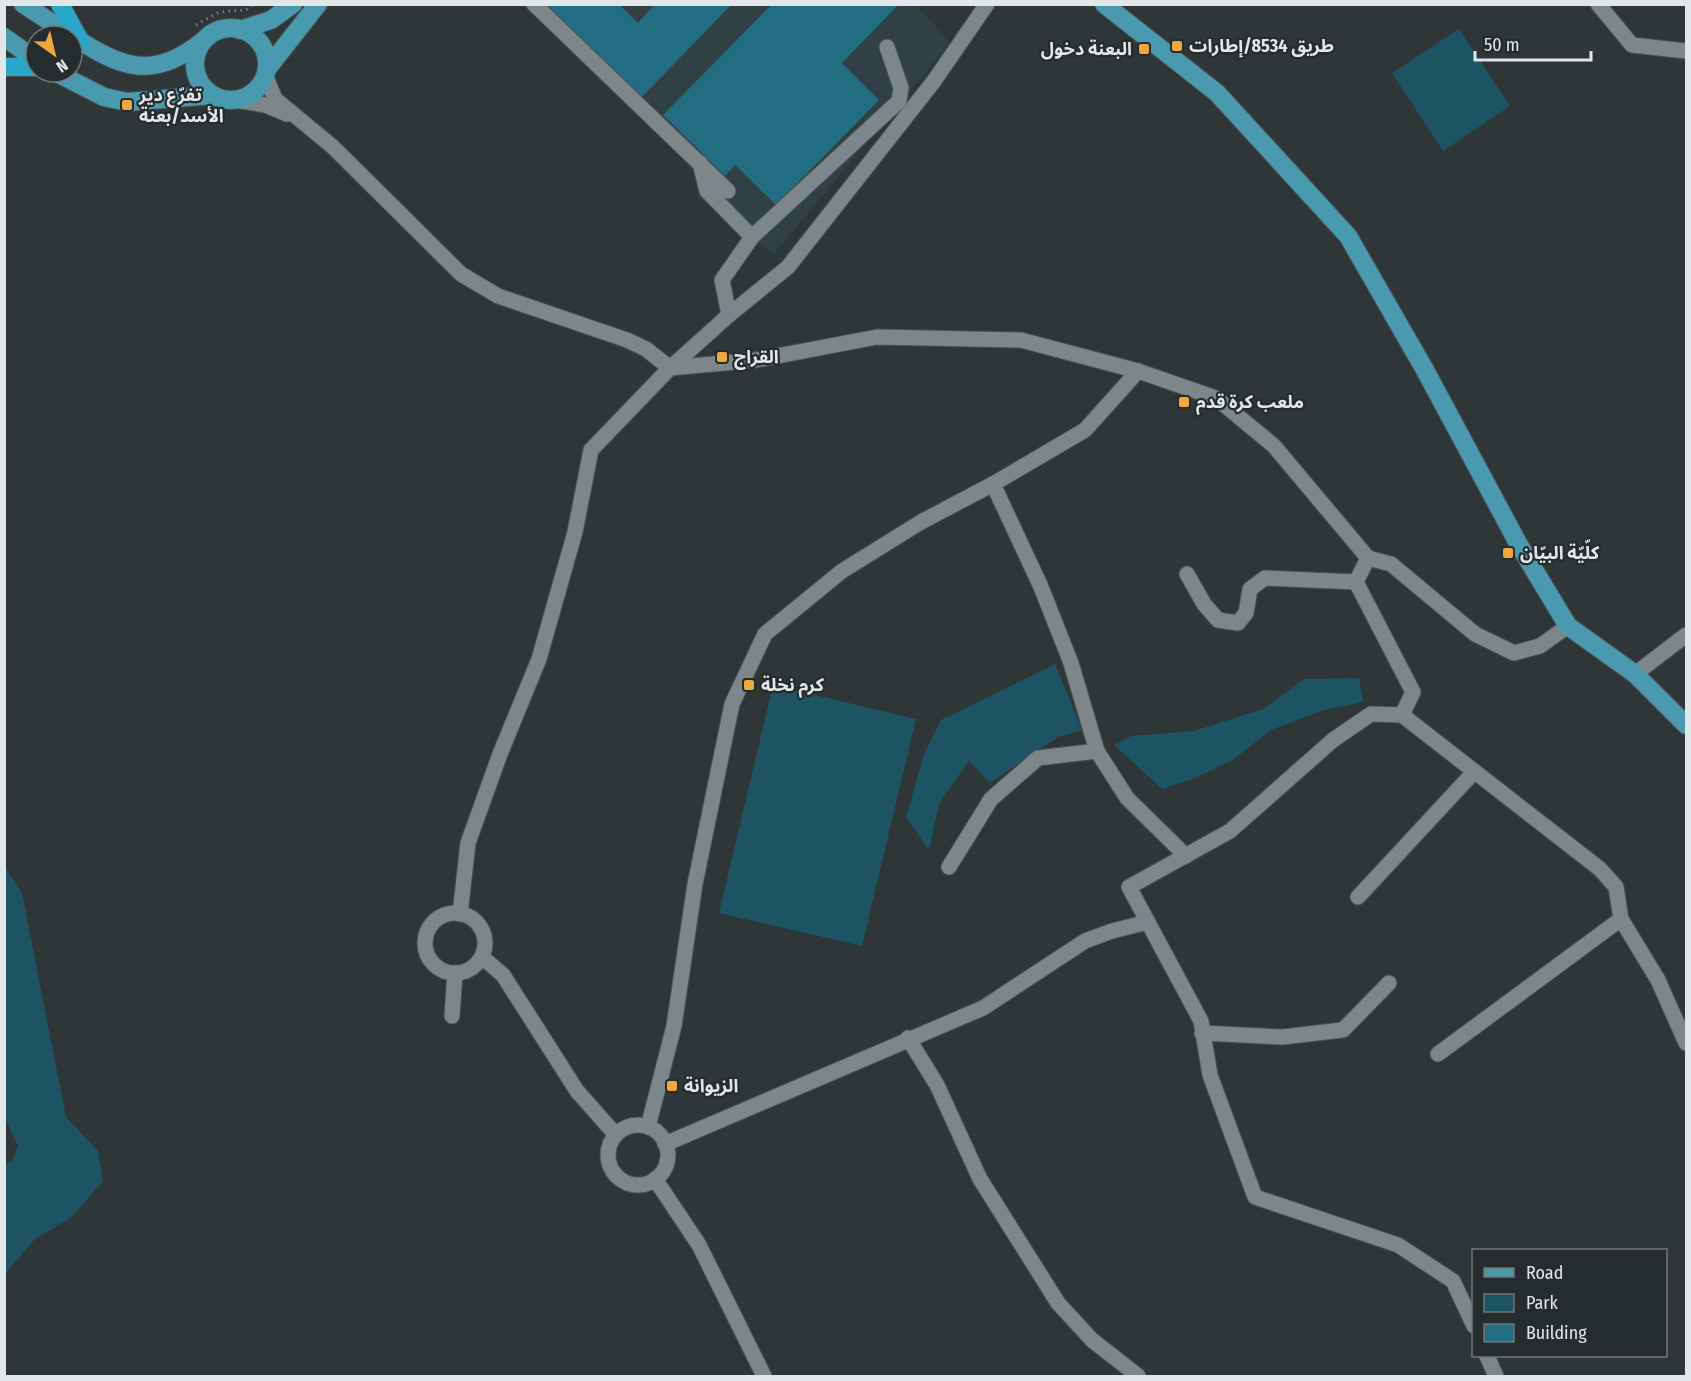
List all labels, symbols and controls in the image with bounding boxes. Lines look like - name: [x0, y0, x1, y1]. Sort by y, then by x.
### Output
- north arrow: [24, 24, 84, 84]
- scale bar: [1475, 24, 1590, 62]
- text: 50 m: [1484, 34, 1520, 56]
- place label: طريق 8534/إطارات: [1189, 35, 1334, 58]
- place label: البعنة دخول: [1041, 38, 1132, 60]
- marker: طريق 8534/إطارات: [1170, 39, 1184, 53]
- marker: البعنة دخول: [1137, 42, 1151, 56]
- text: N: [53, 55, 71, 77]
- place label: تفرّع دير الأسد/بعنة: [138, 84, 224, 127]
- marker: تفرّع دير الأسد/بعنة: [120, 98, 134, 112]
- place label: القراج: [734, 346, 779, 370]
- marker: القراج: [715, 350, 729, 364]
- place label: ملعب كرة قدم: [1196, 391, 1304, 415]
- marker: ملعب كرة قدم: [1177, 395, 1191, 409]
- place label: كلّيّة البيّان: [1520, 539, 1600, 564]
- marker: كلّيّة البيّان: [1501, 546, 1515, 560]
- place label: كرم نخلة: [761, 674, 825, 698]
- marker: كرم نخلة: [742, 678, 756, 692]
- place label: الزيوانة: [684, 1075, 738, 1097]
- marker: الزيوانة: [665, 1079, 679, 1093]
- legend: [1472, 1249, 1667, 1357]
- text: Road: [1526, 1262, 1563, 1284]
- text: Park: [1526, 1292, 1559, 1314]
- text: Building: [1526, 1322, 1587, 1344]

